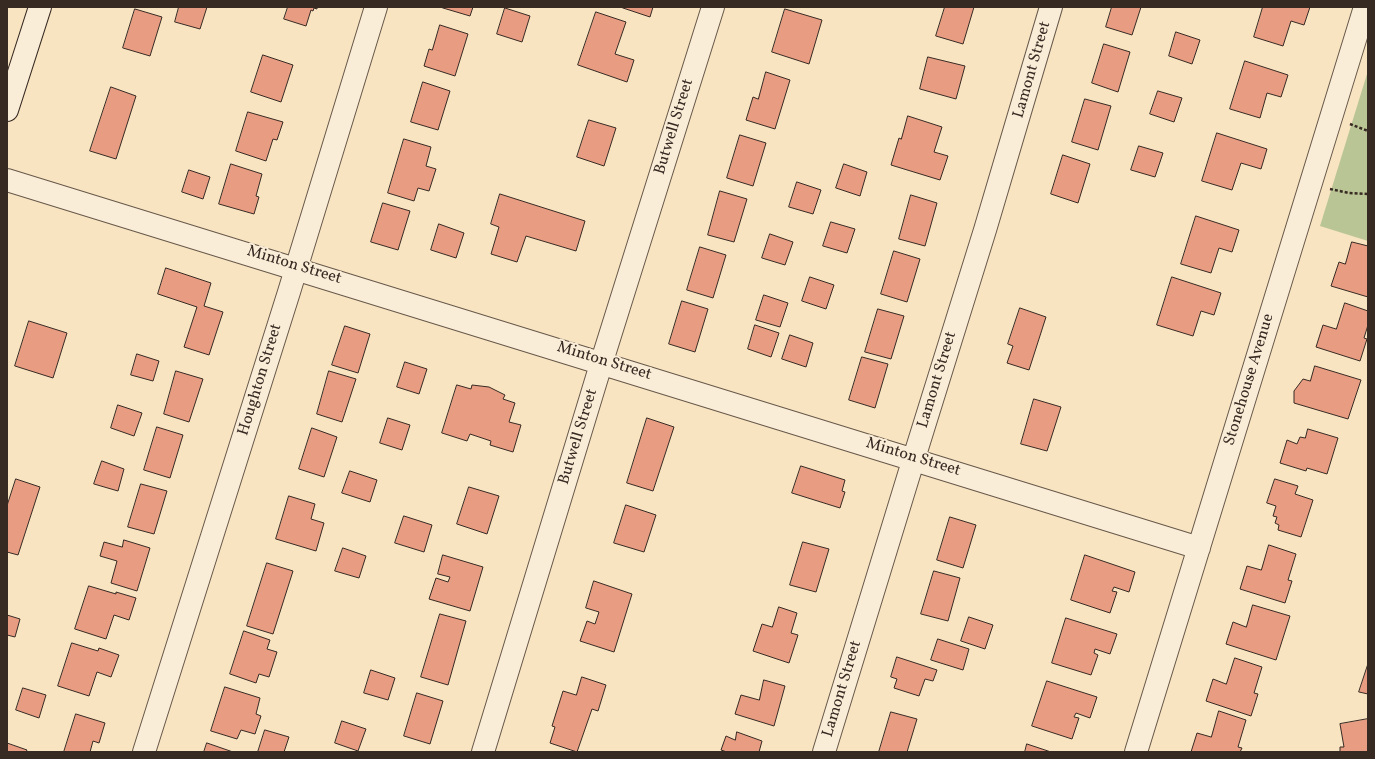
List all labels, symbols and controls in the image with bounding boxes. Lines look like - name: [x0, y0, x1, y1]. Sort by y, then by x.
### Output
- street label: Lamont Street: [1010, 19, 1056, 121]
- street label: Butwell Street: [651, 77, 699, 177]
- street label: Minton Street: [244, 243, 344, 289]
- street label: Stonehouse Avenue: [1221, 312, 1279, 448]
- street label: Houghton Street: [235, 322, 287, 438]
- street label: Lamont Street: [914, 329, 962, 431]
- street label: Minton Street: [554, 339, 654, 385]
- street label: Butwell Street: [555, 387, 603, 487]
- street label: Minton Street: [863, 435, 963, 481]
- street label: Lamont Street: [819, 638, 867, 740]

